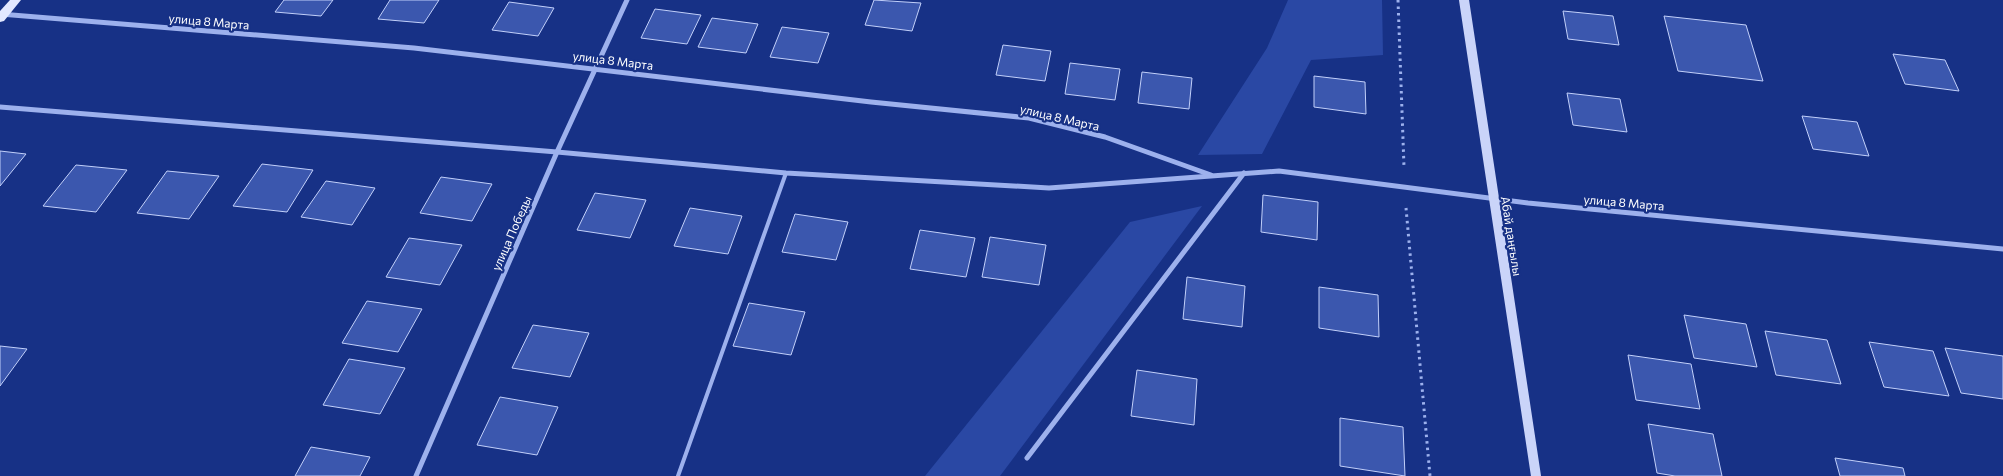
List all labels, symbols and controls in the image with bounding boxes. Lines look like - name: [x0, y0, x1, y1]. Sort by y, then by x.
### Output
- street label: улица 8 Марта: [168, 10, 250, 32]
- street label: улица 8 Марта: [572, 48, 654, 72]
- street label: улица 8 Марта: [1019, 101, 1101, 133]
- street label: улица 8 Марта: [1583, 191, 1665, 213]
- street label: улица Победы: [488, 193, 534, 273]
- street label: Абай даңғылы: [1499, 195, 1525, 277]

